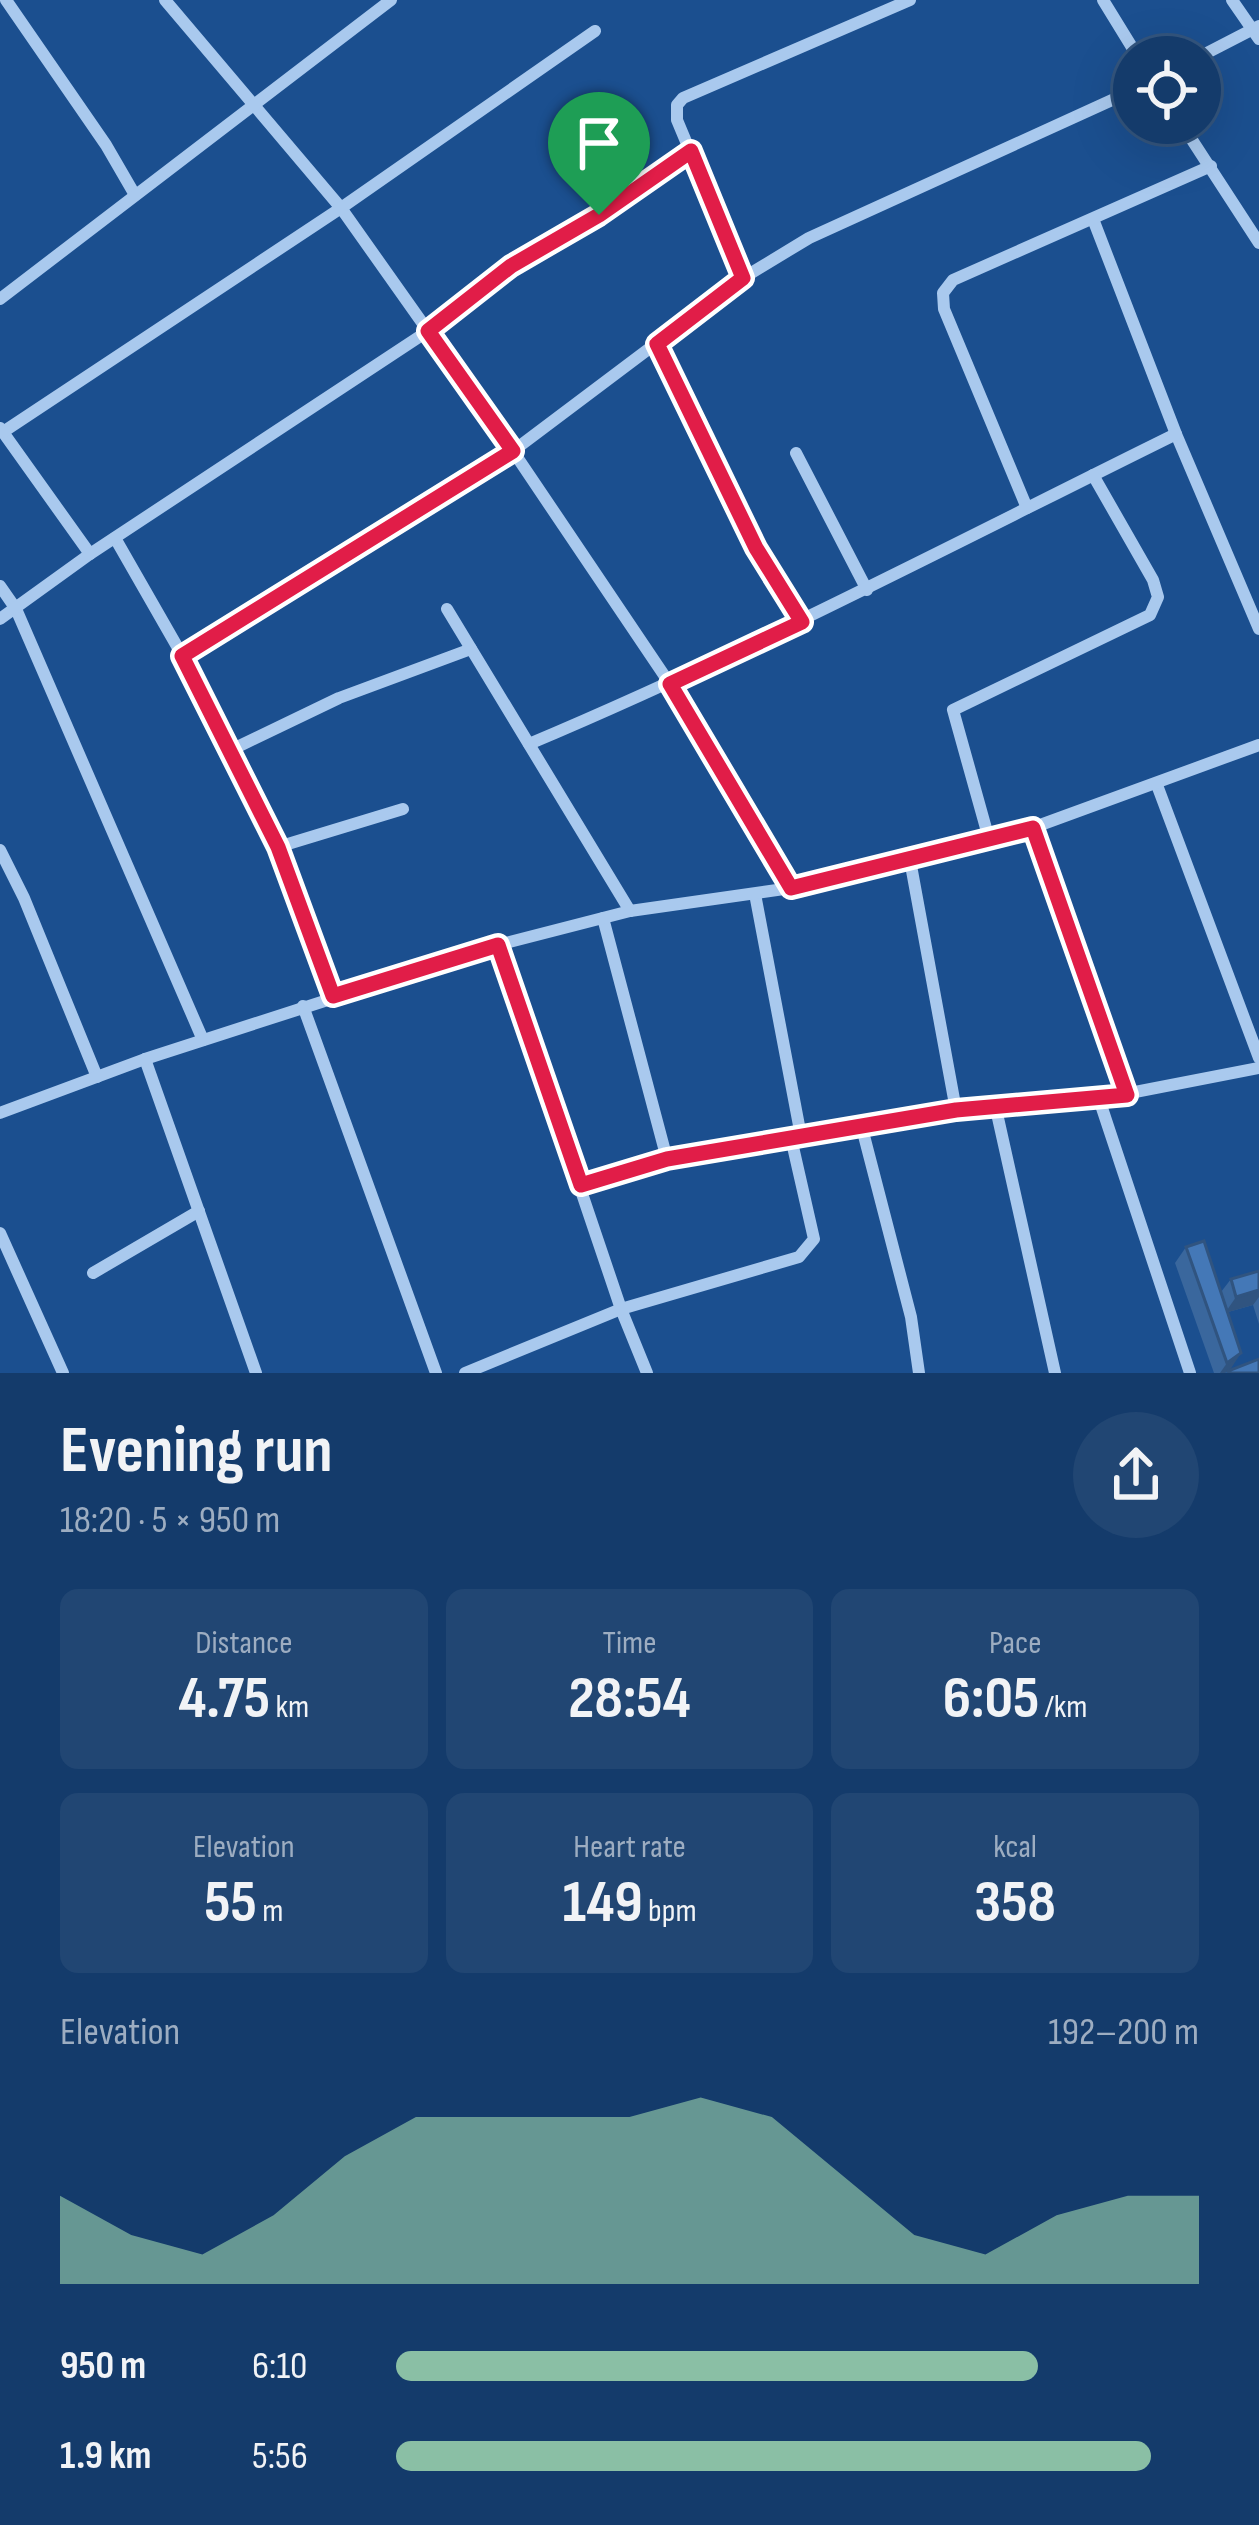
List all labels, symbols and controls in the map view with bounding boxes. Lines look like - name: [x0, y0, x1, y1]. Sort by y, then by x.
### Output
- map controls: [1113, 36, 1221, 144]
- button: locate: [1113, 36, 1221, 144]
- pin: [548, 92, 650, 215]
- icon: arrive: [566, 110, 632, 176]
- text: Evening run: [60, 1412, 333, 1491]
- button: share: [1073, 1412, 1199, 1538]
- text: 18:20 · 5 × 950 m: [60, 1497, 280, 1544]
- text: Distance: [195, 1623, 292, 1663]
- text: Time: [602, 1623, 656, 1663]
- text: Pace: [989, 1623, 1041, 1663]
- text: 4.75: [178, 1663, 270, 1735]
- text: 28:54: [568, 1663, 691, 1735]
- text: 6:05: [943, 1663, 1039, 1735]
- text: km: [270, 1687, 309, 1727]
- text: /km: [1039, 1687, 1088, 1727]
- text: Elevation: [193, 1827, 295, 1867]
- text: Heart rate: [573, 1827, 686, 1867]
- text: kcal: [993, 1827, 1037, 1867]
- text: 55: [204, 1867, 257, 1939]
- text: 149: [562, 1867, 643, 1939]
- text: 358: [974, 1867, 1056, 1939]
- text: m: [257, 1891, 283, 1931]
- text: bpm: [643, 1891, 697, 1931]
- text: Elevation: [60, 2009, 180, 2056]
- text: 192–200 m: [1048, 2009, 1199, 2056]
- text: 950 m: [60, 2343, 146, 2390]
- text: 6:10: [252, 2343, 308, 2390]
- text: 1.9 km: [60, 2433, 151, 2480]
- text: 5:56: [252, 2433, 308, 2480]

